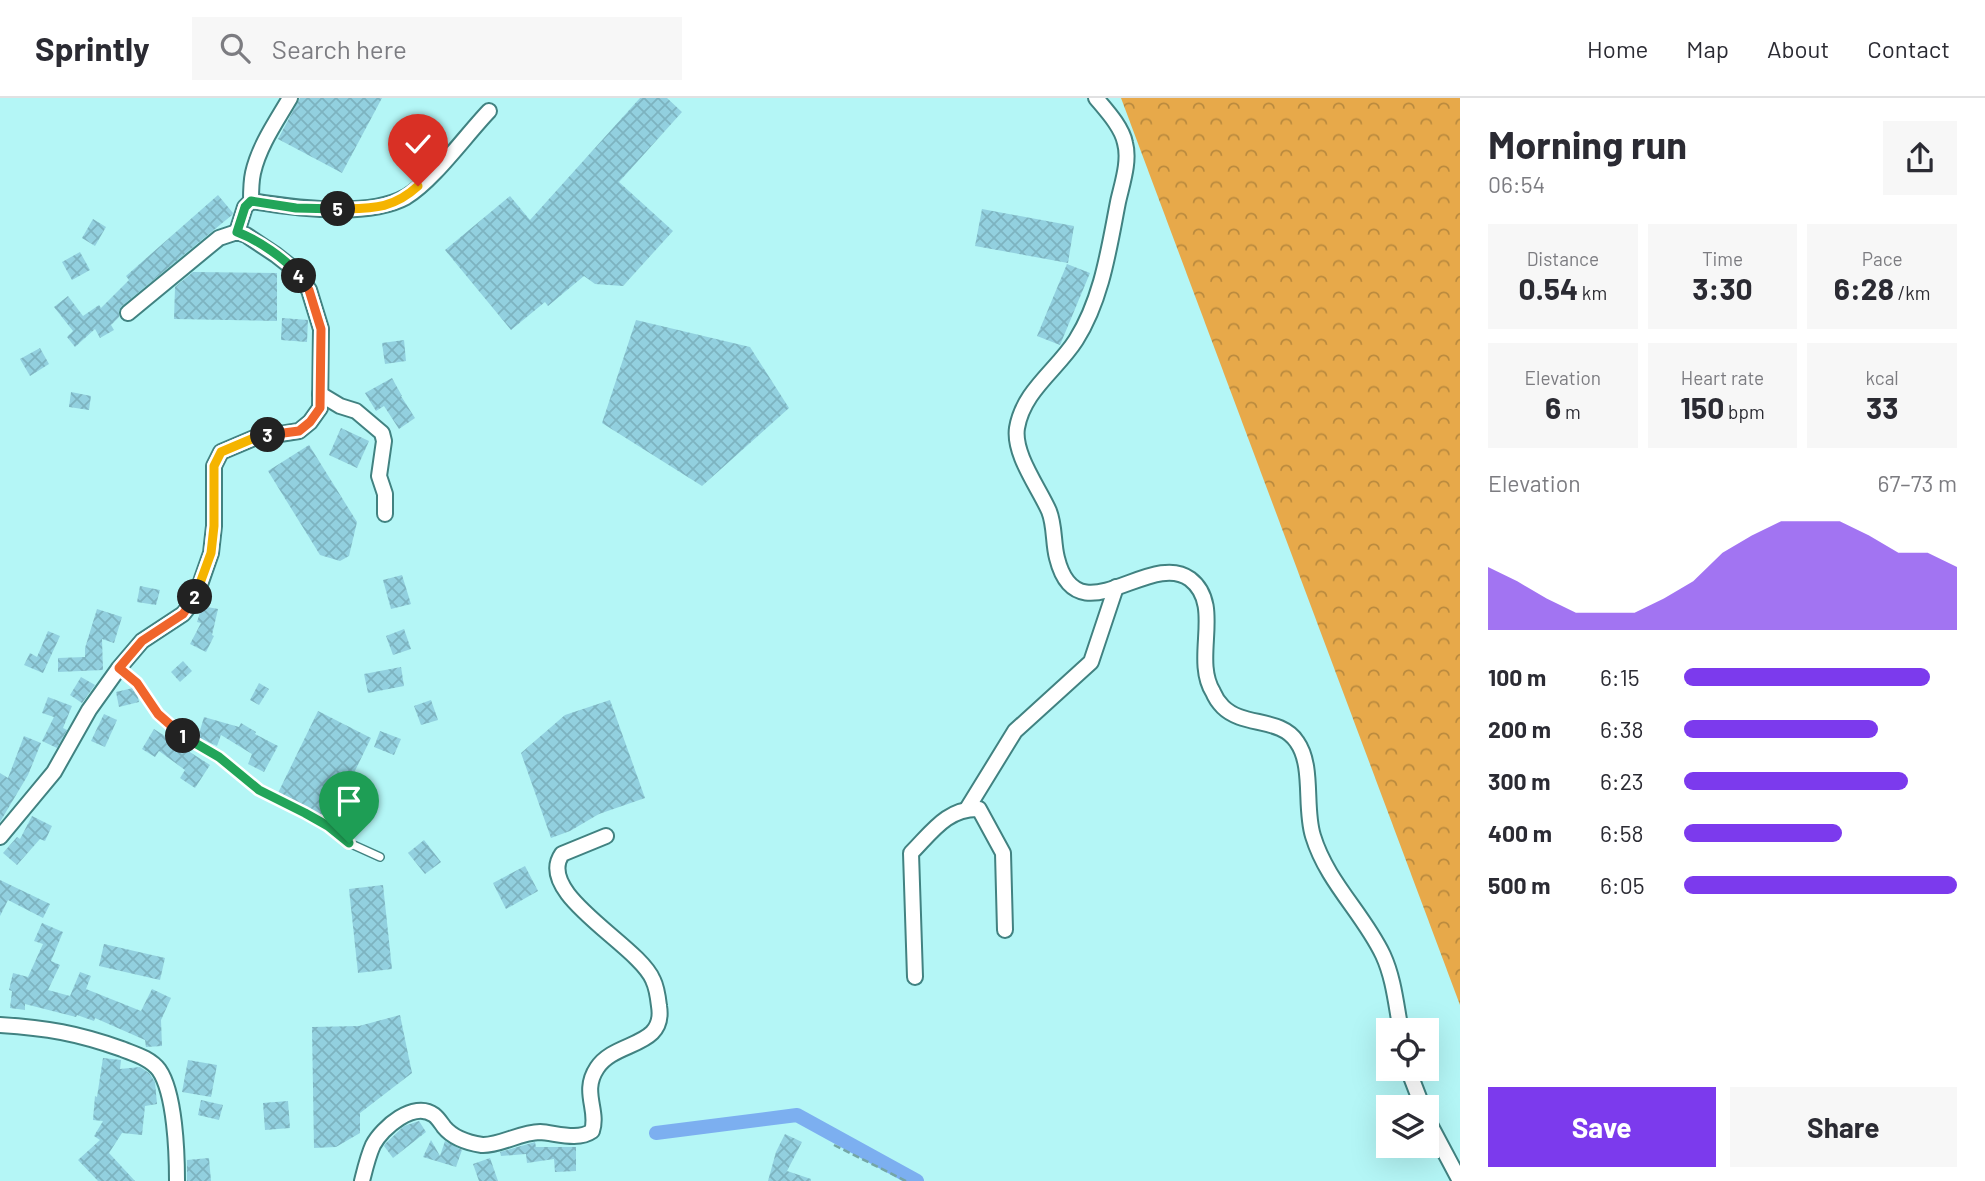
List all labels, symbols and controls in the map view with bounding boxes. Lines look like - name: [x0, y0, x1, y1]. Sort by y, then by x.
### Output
- search box: [192, 17, 682, 80]
- text: Sprintly: [35, 28, 150, 68]
- icon: search: [216, 29, 254, 67]
- text: Search here: [272, 33, 407, 64]
- text: Home: [1587, 34, 1648, 63]
- text: Map: [1686, 34, 1729, 63]
- text: About: [1767, 34, 1829, 63]
- text: Contact: [1867, 34, 1950, 63]
- pin: [388, 114, 448, 186]
- text: Morning run: [1488, 121, 1687, 167]
- button: share: [1883, 121, 1957, 195]
- icon: check: [399, 125, 437, 163]
- text: 06:54: [1488, 170, 1545, 198]
- pin: 5: [320, 192, 356, 226]
- text: 5: [332, 197, 343, 220]
- text: Distance: [1527, 247, 1599, 270]
- text: Time: [1702, 247, 1743, 270]
- text: Pace: [1862, 247, 1903, 270]
- pin: 4: [282, 258, 316, 294]
- text: 4: [293, 264, 304, 287]
- text: 0.54: [1519, 270, 1578, 306]
- text: 3:30: [1692, 270, 1753, 306]
- text: 6:28: [1834, 270, 1894, 306]
- text: km: [1578, 281, 1607, 304]
- text: /km: [1894, 281, 1931, 304]
- text: Elevation: [1525, 366, 1601, 389]
- text: Heart rate: [1681, 366, 1764, 389]
- text: kcal: [1866, 366, 1899, 389]
- text: 6: [1545, 389, 1561, 425]
- text: 150: [1680, 389, 1724, 425]
- text: 33: [1866, 389, 1898, 425]
- text: m: [1561, 400, 1581, 423]
- text: bpm: [1724, 400, 1765, 423]
- pin: 3: [250, 418, 286, 452]
- text: 3: [262, 423, 273, 446]
- text: Elevation: [1488, 469, 1581, 497]
- text: 67–73 m: [1878, 469, 1957, 497]
- pin: 2: [178, 580, 212, 614]
- text: 2: [189, 585, 200, 608]
- text: 100 m: [1488, 663, 1546, 691]
- text: 6:15: [1600, 663, 1640, 691]
- text: 200 m: [1488, 715, 1551, 743]
- text: 6:38: [1600, 715, 1643, 743]
- pin: 1: [166, 718, 200, 754]
- text: 1: [179, 724, 186, 747]
- text: 300 m: [1488, 767, 1550, 795]
- text: 6:23: [1600, 767, 1644, 795]
- pin: [319, 771, 379, 843]
- icon: arrive: [330, 782, 368, 820]
- text: 400 m: [1488, 819, 1552, 847]
- text: 6:58: [1600, 819, 1643, 847]
- text: 500 m: [1488, 871, 1550, 899]
- text: 6:05: [1600, 871, 1644, 899]
- map controls: [1376, 1018, 1439, 1158]
- button: locate: [1376, 1018, 1439, 1081]
- button: Save: [1488, 1087, 1716, 1167]
- button: Share: [1730, 1087, 1957, 1167]
- button: layers: [1376, 1095, 1439, 1158]

